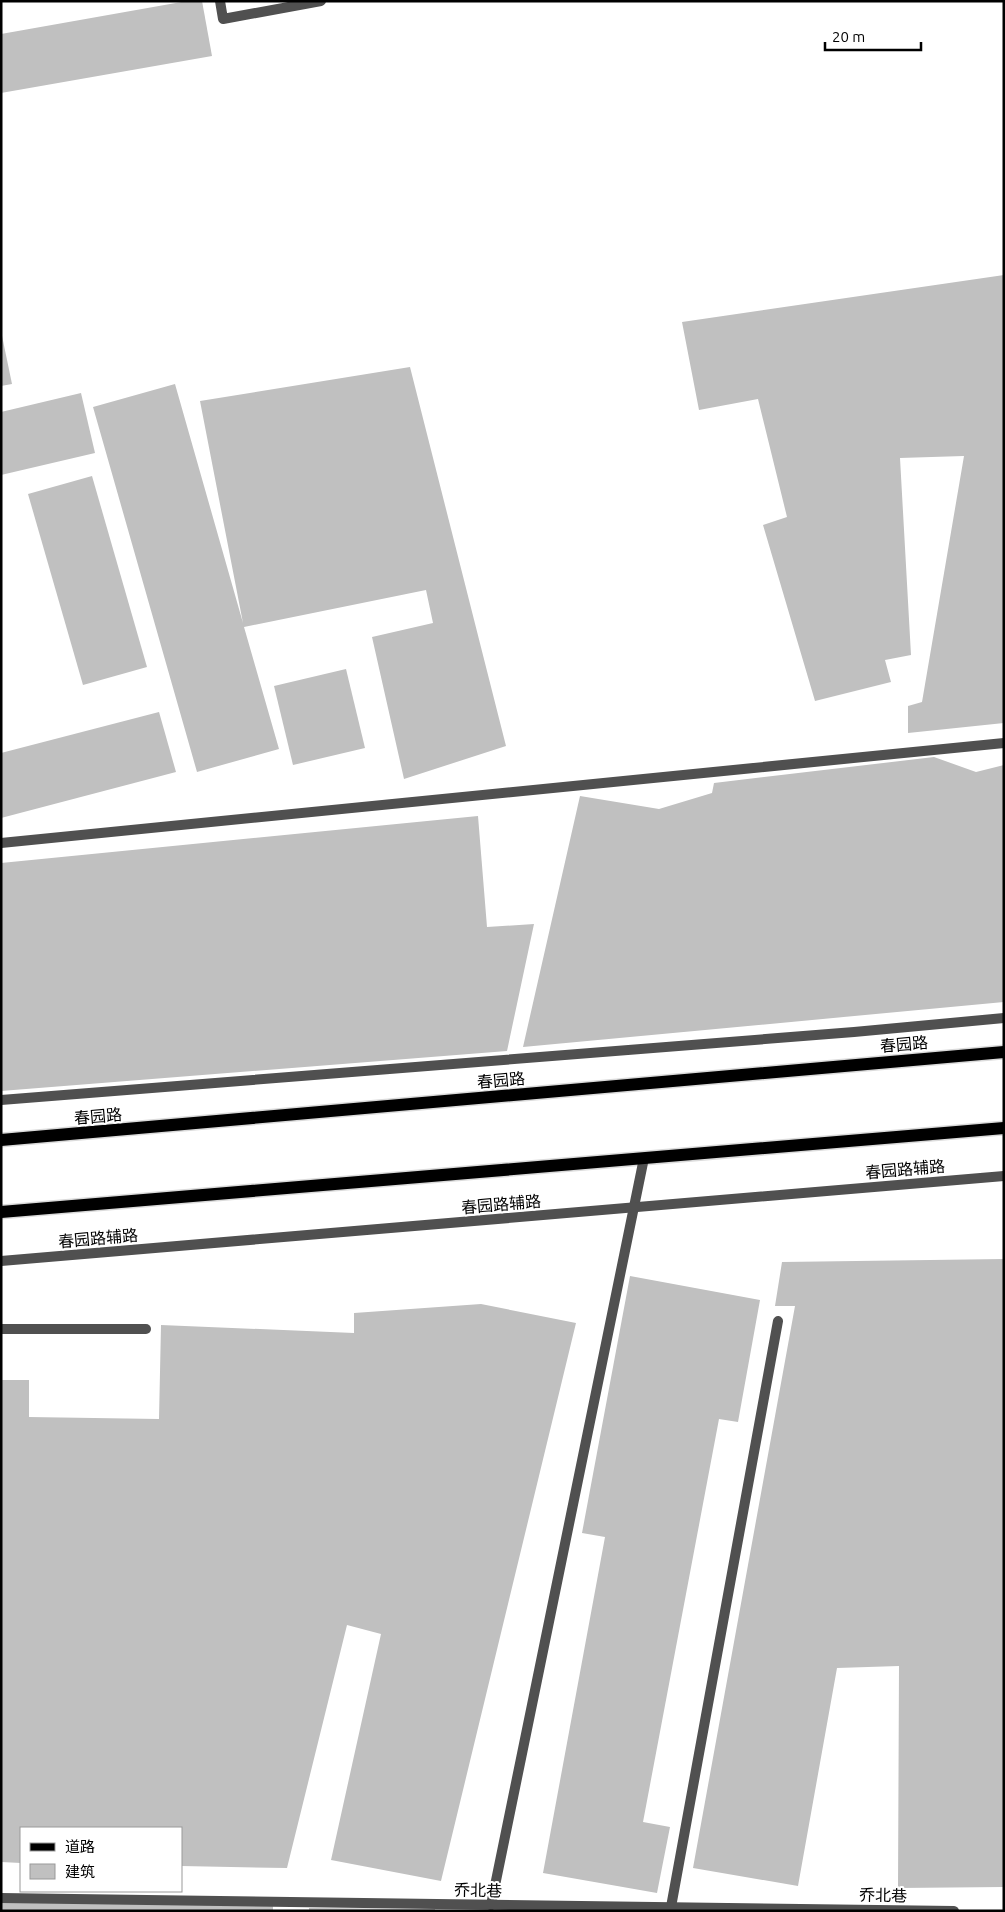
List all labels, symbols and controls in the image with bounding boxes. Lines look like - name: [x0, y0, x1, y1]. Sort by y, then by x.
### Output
- scale bar: [825, 20, 921, 52]
- text: 20 m: [832, 28, 865, 45]
- street label: 春园路: [879, 1033, 929, 1055]
- street label: 春园路: [476, 1069, 526, 1091]
- street label: 春园路: [73, 1105, 123, 1127]
- street label: 春园路辅路: [864, 1157, 946, 1181]
- street label: 春园路辅路: [460, 1192, 542, 1216]
- street label: 春园路辅路: [57, 1226, 139, 1250]
- legend: [20, 1827, 182, 1892]
- text: 道路: [65, 1838, 95, 1855]
- text: 建筑: [65, 1863, 95, 1880]
- street label: 乔北巷: [454, 1881, 502, 1899]
- street label: 乔北巷: [859, 1886, 907, 1904]

